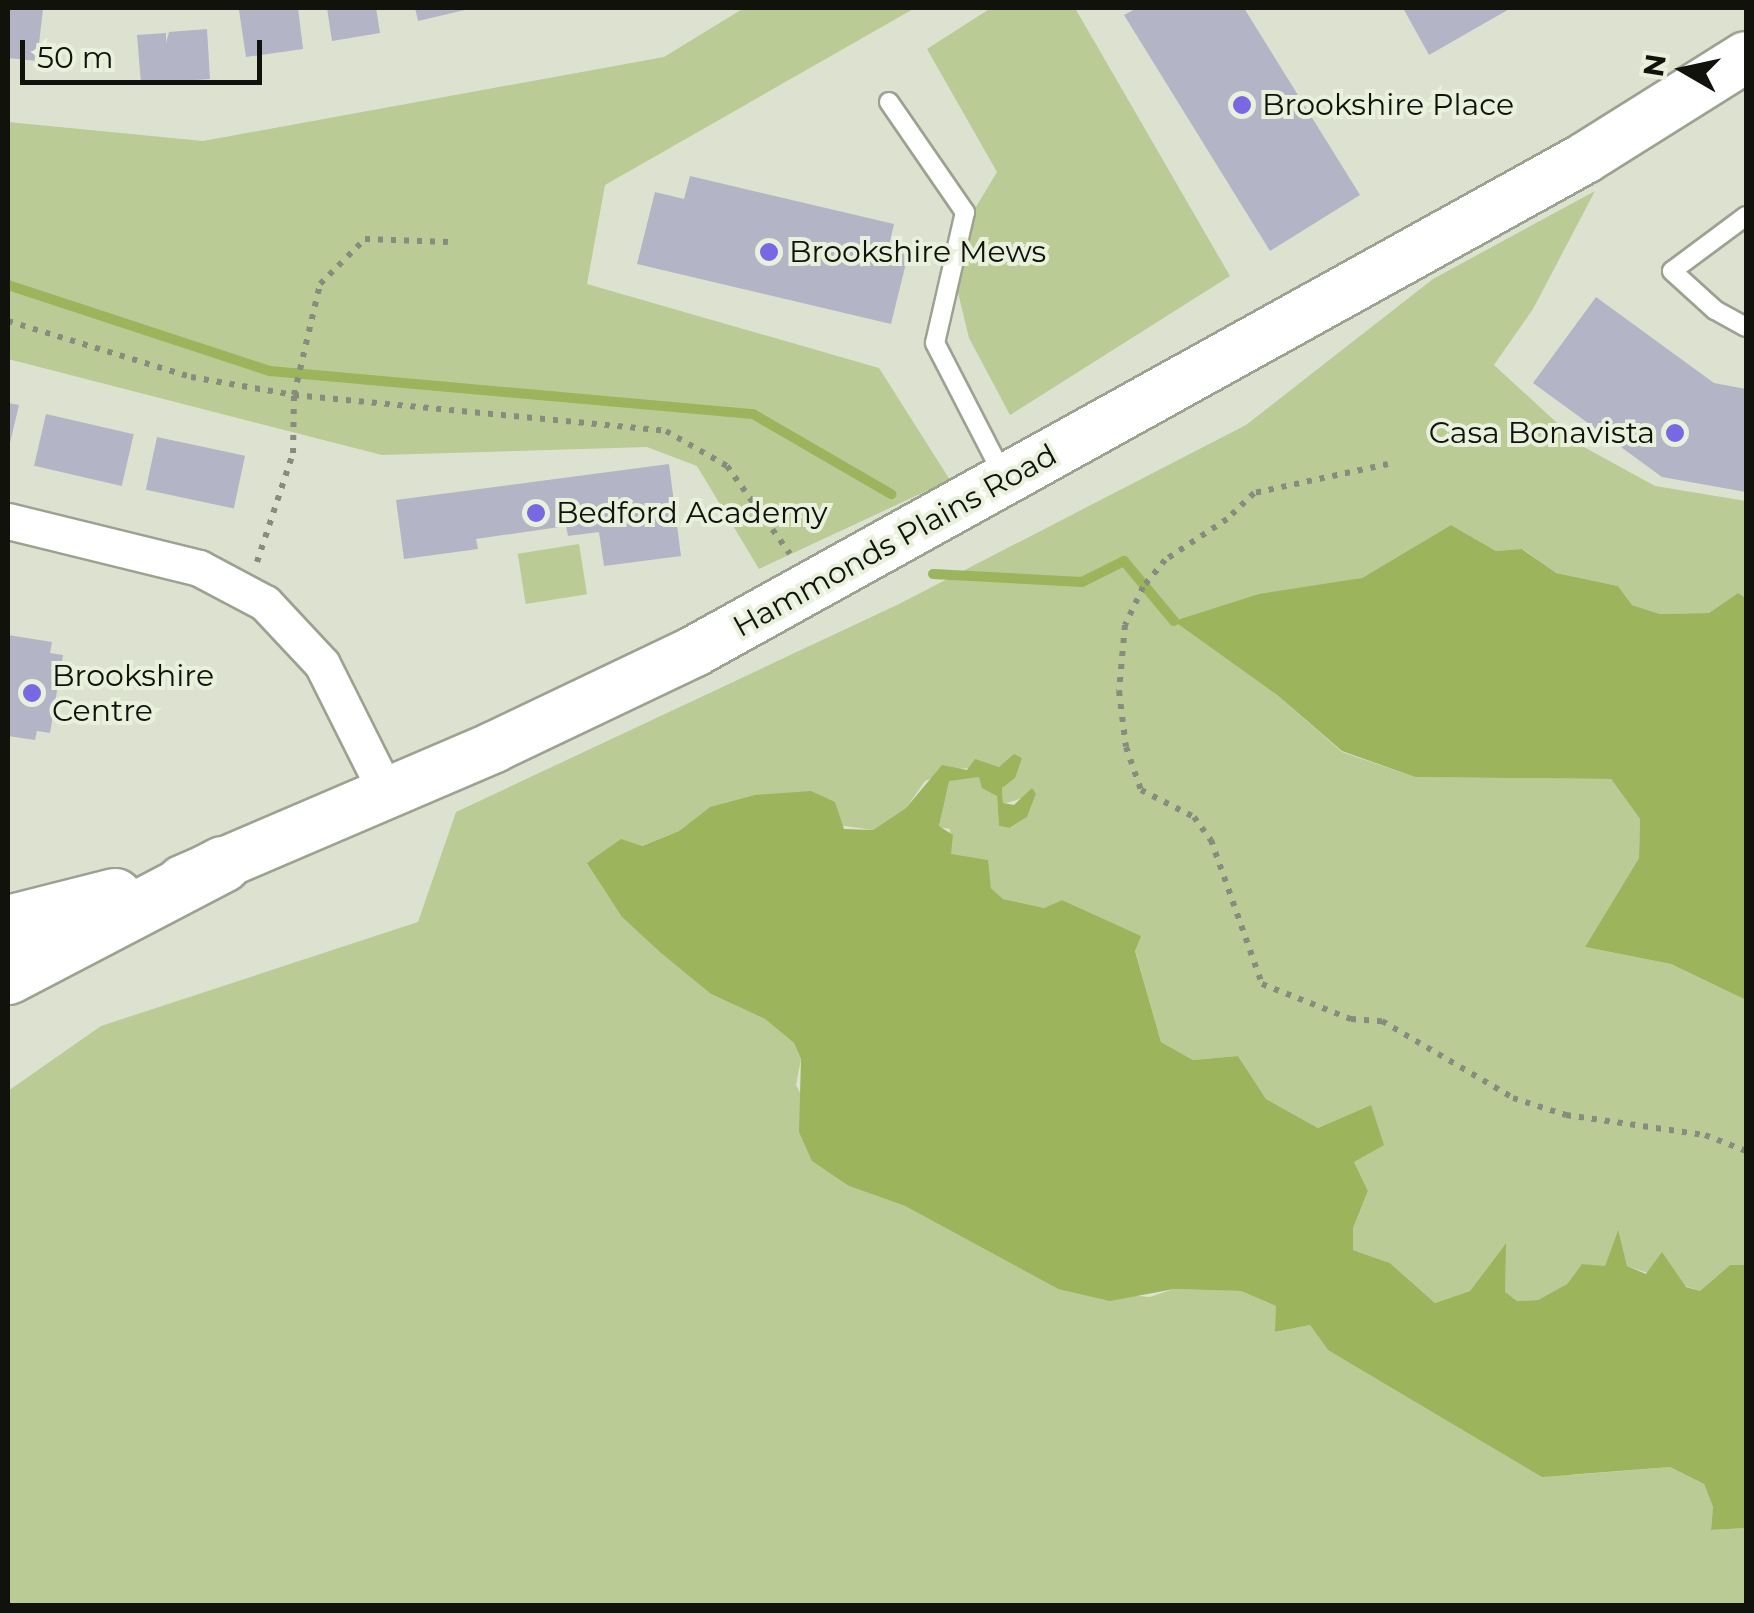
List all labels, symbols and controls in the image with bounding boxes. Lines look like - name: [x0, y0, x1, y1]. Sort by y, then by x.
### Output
- scale bar: [25, 20, 268, 82]
- north arrow: [1634, 20, 1734, 120]
- text: 50 m: [37, 39, 114, 76]
- text: N: [1636, 51, 1673, 79]
- place label: Brookshire Place: [1262, 87, 1514, 123]
- marker: Brookshire Place: [1231, 94, 1253, 116]
- place label: Brookshire Mews: [789, 234, 1046, 270]
- marker: Brookshire Mews: [758, 241, 780, 263]
- place label: Casa Bonavista: [1429, 415, 1655, 451]
- marker: Casa Bonavista: [1664, 422, 1686, 444]
- street label: Hammonds Plains Road: [727, 437, 1063, 645]
- place label: Bedford Academy: [556, 495, 828, 531]
- marker: Bedford Academy: [525, 502, 547, 524]
- place label: Brookshire Centre: [52, 658, 214, 728]
- marker: Brookshire Centre: [21, 682, 43, 704]

